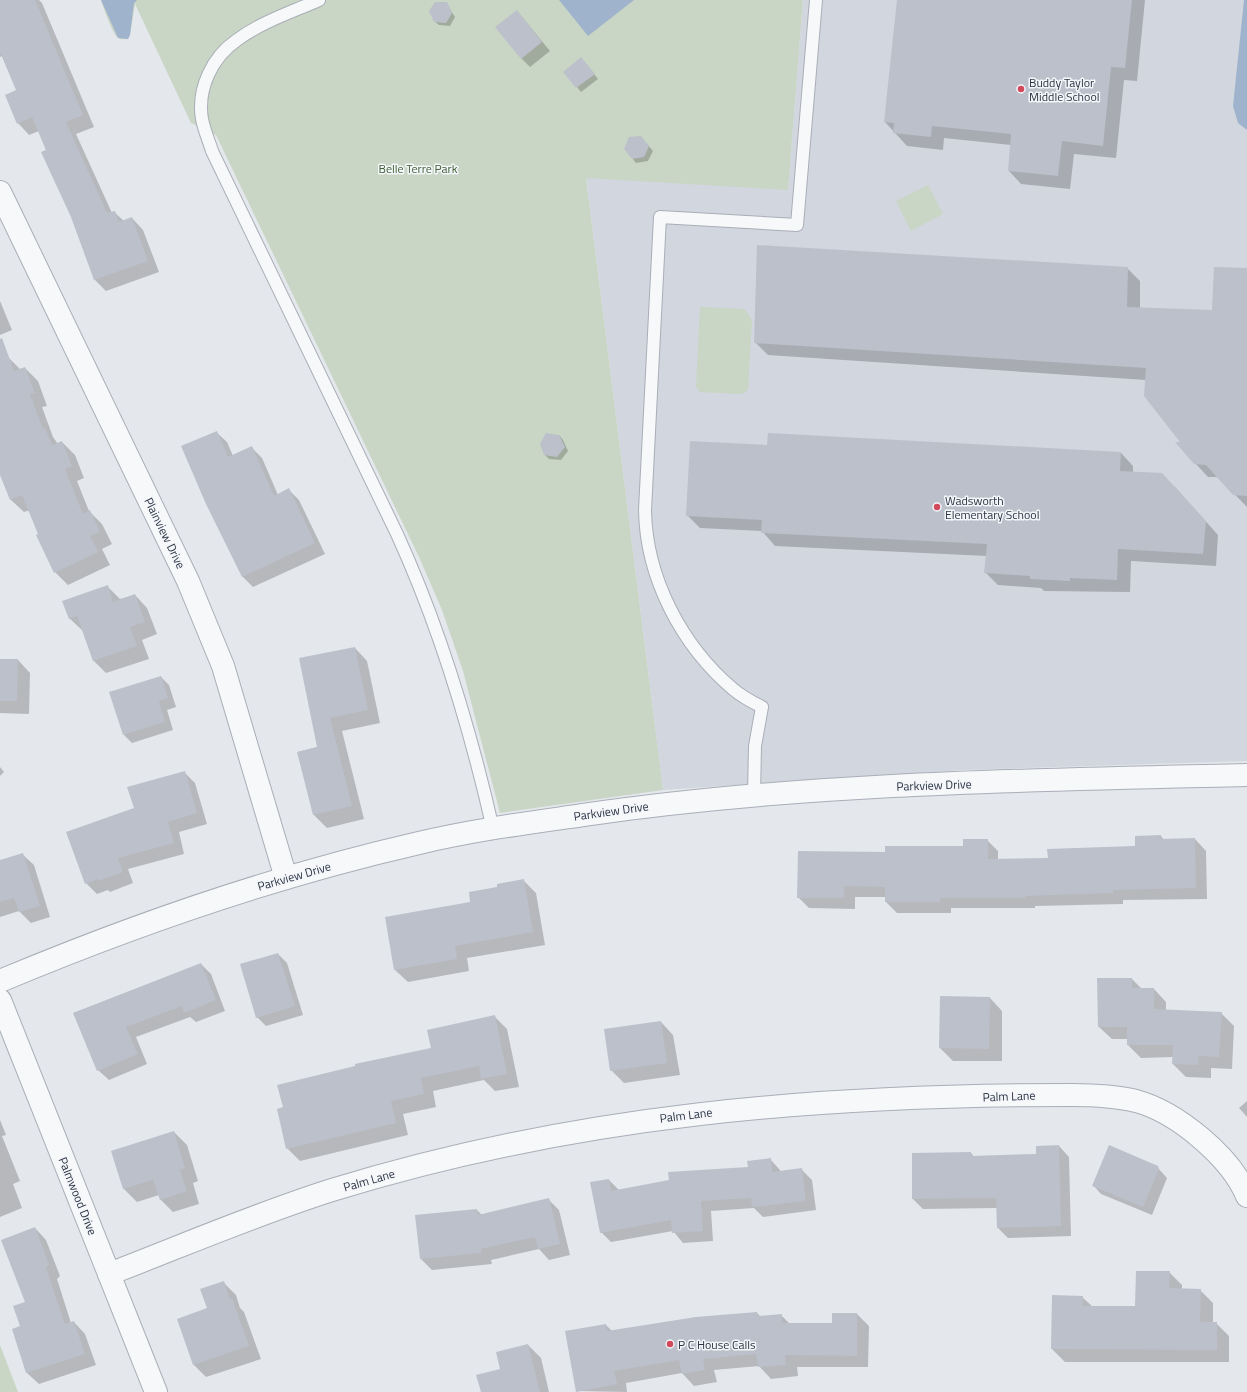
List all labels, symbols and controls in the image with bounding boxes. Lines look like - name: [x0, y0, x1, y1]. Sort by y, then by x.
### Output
- place label: Buddy Taylor Middle School: [1029, 73, 1100, 106]
- marker: Buddy Taylor Middle School: [1016, 84, 1026, 94]
- park label: Belle Terre Park: [379, 159, 458, 178]
- place label: Wadsworth Elementary School: [945, 491, 1039, 524]
- street label: Plainview Drive: [140, 494, 190, 572]
- marker: Wadsworth Elementary School: [932, 502, 942, 512]
- street label: Parkview Drive: [896, 774, 972, 796]
- street label: Parkview Drive: [572, 796, 650, 826]
- street label: Parkview Drive: [255, 856, 333, 896]
- street label: Palm Lane: [982, 1086, 1036, 1106]
- street label: Palm Lane: [659, 1102, 713, 1128]
- street label: Palmwood Drive: [54, 1154, 102, 1238]
- street label: Palm Lane: [341, 1164, 397, 1196]
- place label: P C House Calls: [678, 1335, 756, 1354]
- marker: P C House Calls: [665, 1339, 675, 1349]

